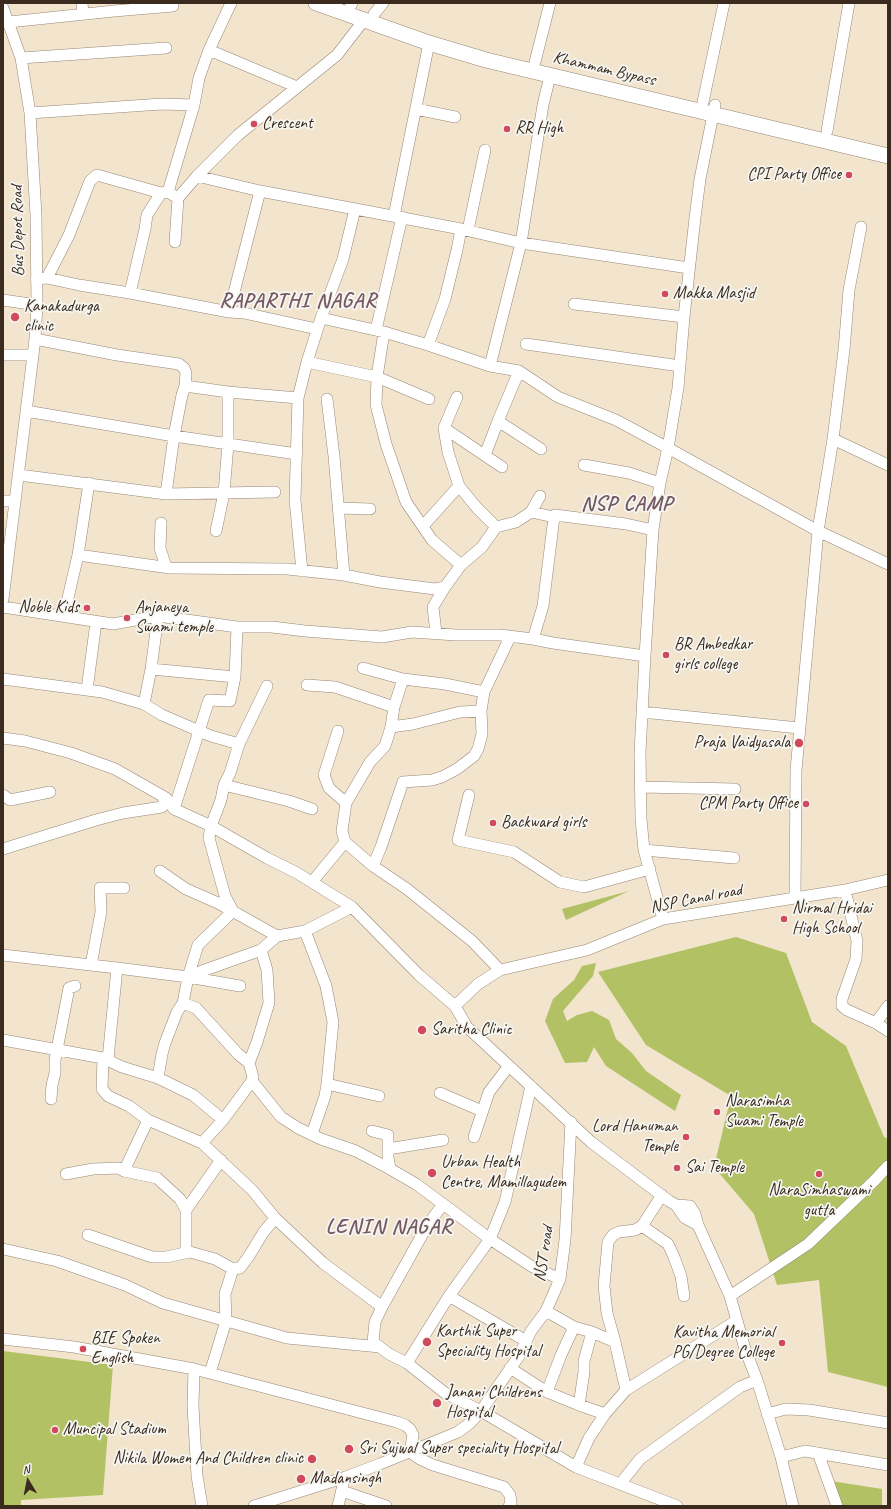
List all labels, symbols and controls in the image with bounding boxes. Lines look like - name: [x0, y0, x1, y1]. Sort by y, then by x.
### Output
- street label: Khammam Bypass: [551, 47, 657, 91]
- place label: Crescent: [262, 114, 313, 134]
- marker: Crescent: [249, 119, 259, 129]
- place label: RR High: [515, 119, 563, 139]
- marker: RR High: [502, 124, 512, 134]
- place label: CPI Party Office: [747, 165, 841, 185]
- marker: CPI Party Office: [844, 170, 854, 180]
- street label: Bus Depot Road: [7, 185, 29, 277]
- place label: Makka Masjid: [673, 284, 755, 304]
- district label: RAPARTHI NAGAR: [220, 288, 376, 314]
- marker: Makka Masjid: [660, 289, 670, 299]
- place label: Kanakadurga clinic: [24, 297, 99, 337]
- marker: Kanakadurga clinic: [9, 311, 21, 323]
- district label: NSP CAMP: [581, 491, 673, 517]
- place label: Noble Kids: [19, 598, 79, 618]
- place label: Anjaneya Swami temple: [135, 598, 213, 638]
- marker: Noble Kids: [82, 603, 92, 613]
- marker: Anjaneya Swami temple: [122, 613, 132, 623]
- place label: BR Ambedkar girls college: [674, 635, 752, 675]
- marker: BR Ambedkar girls college: [661, 650, 671, 660]
- place label: Praja Vaidyasala: [694, 733, 790, 753]
- marker: Praja Vaidyasala: [793, 737, 805, 749]
- place label: CPM Party Office: [699, 794, 798, 814]
- marker: CPM Party Office: [801, 799, 811, 809]
- place label: Backward girls: [501, 813, 586, 833]
- marker: Backward girls: [488, 818, 498, 828]
- street label: NSP Canal road: [648, 880, 744, 918]
- place label: Nirmal Hridai High School: [792, 899, 872, 939]
- marker: Nirmal Hridai High School: [779, 914, 789, 924]
- place label: Saritha Clinic: [431, 1020, 512, 1040]
- marker: Saritha Clinic: [416, 1024, 428, 1036]
- place label: Narasimha Swami Temple: [725, 1092, 803, 1132]
- marker: Narasimha Swami Temple: [712, 1107, 722, 1117]
- place label: Lord Hanuman Temple: [592, 1117, 678, 1157]
- marker: Lord Hanuman Temple: [681, 1132, 691, 1142]
- place label: Urban Health Centre, Mamillagudem: [441, 1153, 566, 1193]
- place label: Sai Temple: [685, 1158, 744, 1178]
- marker: Sai Temple: [672, 1163, 682, 1173]
- marker: Urban Health Centre, Mamillagudem: [426, 1167, 438, 1179]
- marker: NaraSimhaswami gutta: [814, 1169, 824, 1179]
- place label: NaraSimhaswami gutta: [768, 1181, 870, 1221]
- district label: LENIN NAGAR: [327, 1214, 451, 1240]
- street label: NST road: [530, 1225, 558, 1283]
- place label: Karthik Super Speciality Hospital: [436, 1322, 540, 1362]
- place label: Kavitha Memorial PG/Degree College: [672, 1323, 774, 1363]
- place label: BIE Spoken English: [91, 1329, 160, 1369]
- marker: Karthik Super Speciality Hospital: [421, 1336, 433, 1348]
- marker: Kavitha Memorial PG/Degree College: [777, 1338, 787, 1348]
- marker: BIE Spoken English: [78, 1344, 88, 1354]
- place label: Janani Childrens Hospital: [446, 1383, 542, 1423]
- marker: Janani Childrens Hospital: [431, 1397, 443, 1409]
- place label: Muncipal Stadium: [63, 1420, 166, 1440]
- marker: Muncipal Stadium: [50, 1425, 60, 1435]
- place label: Sri Sujwal Super speciality Hospital: [358, 1439, 559, 1459]
- marker: Sri Sujwal Super speciality Hospital: [343, 1443, 355, 1455]
- place label: Nikila Women And Children clinic: [113, 1449, 303, 1469]
- marker: Nikila Women And Children clinic: [306, 1453, 318, 1465]
- north arrow: [8, 1461, 48, 1501]
- text: N: [21, 1462, 30, 1477]
- place label: Madansingh: [310, 1469, 381, 1489]
- marker: Madansingh: [295, 1473, 307, 1485]

